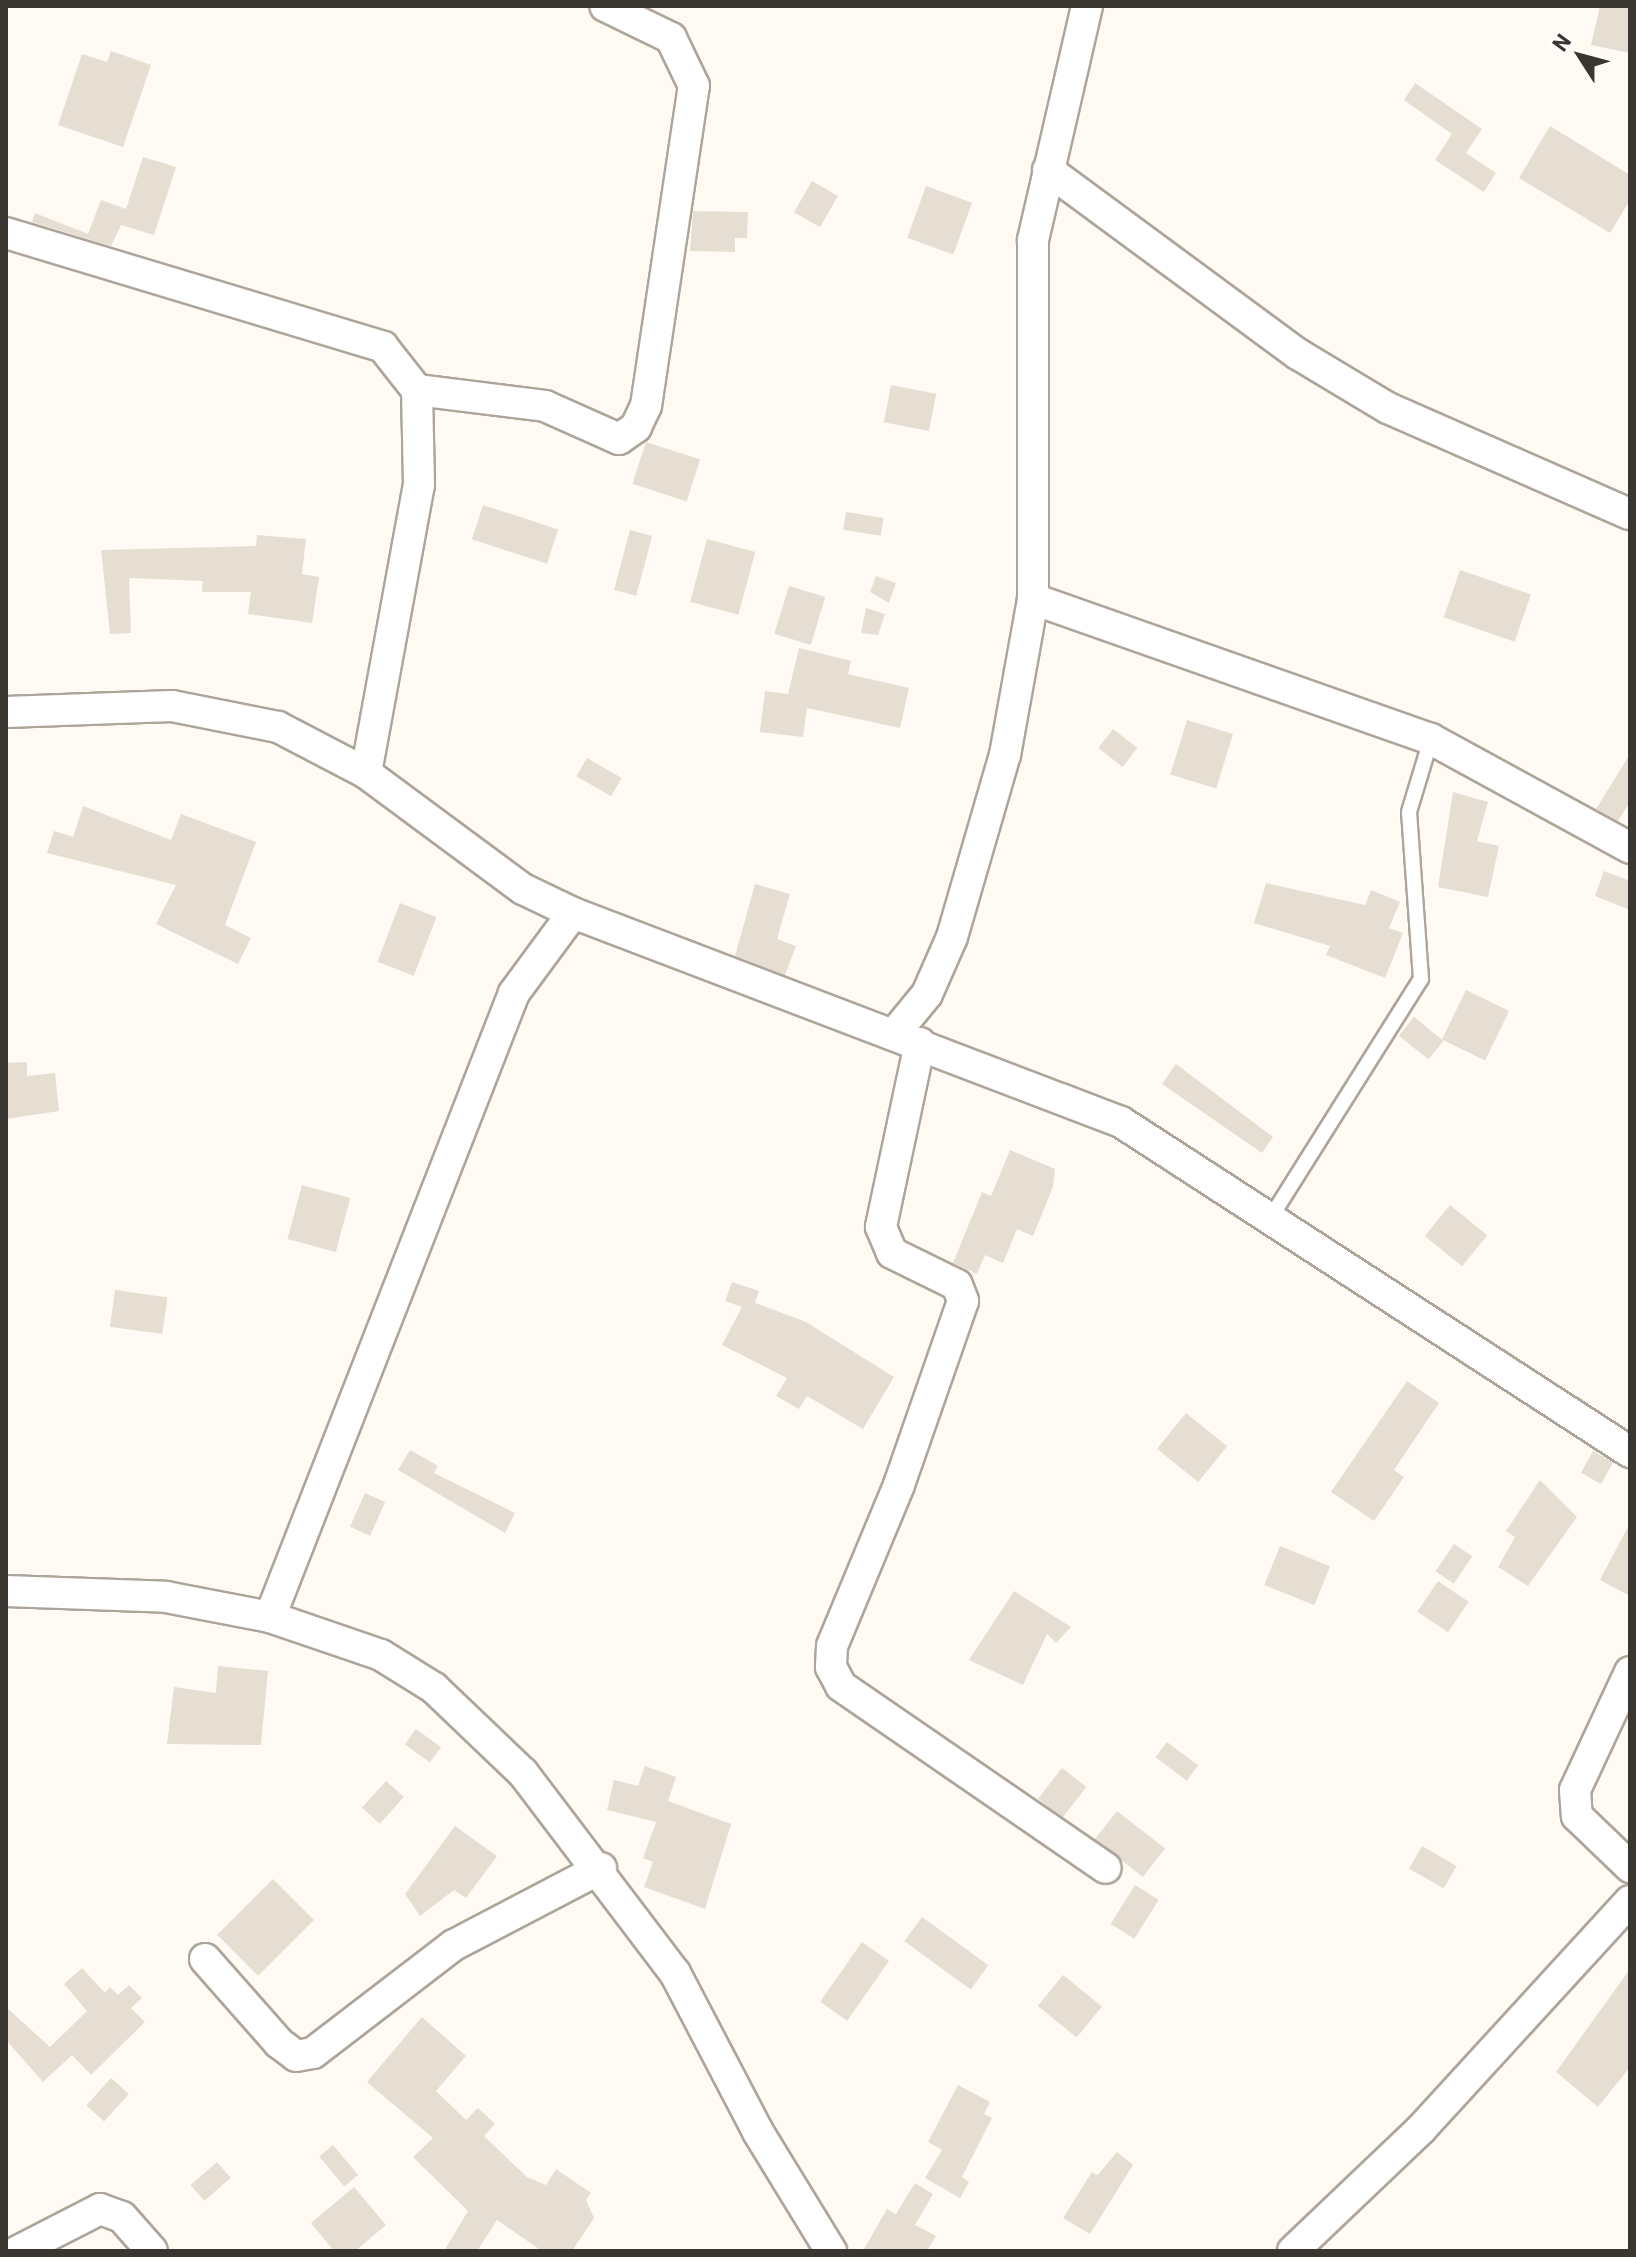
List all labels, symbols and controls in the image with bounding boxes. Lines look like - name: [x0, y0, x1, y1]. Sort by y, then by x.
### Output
- north arrow: [1540, 16, 1620, 96]
- text: N: [1546, 28, 1575, 55]

